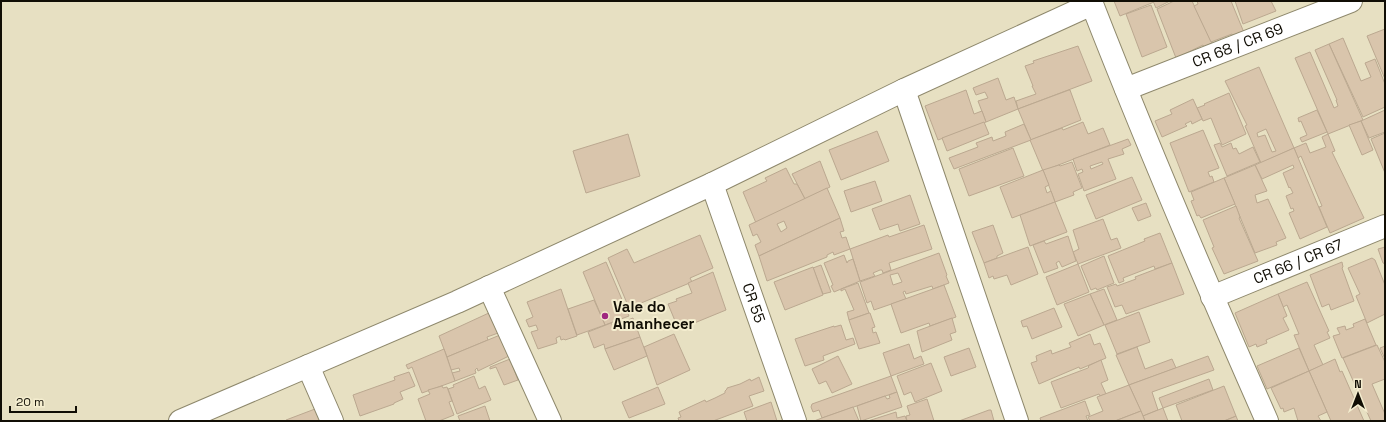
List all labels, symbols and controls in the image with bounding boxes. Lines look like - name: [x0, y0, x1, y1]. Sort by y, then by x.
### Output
- street label: CR 68 / CR 69: [1189, 18, 1286, 71]
- street label: CR 66 / CR 67: [1250, 234, 1345, 288]
- street label: CR 55: [738, 280, 770, 325]
- place label: Vale do Amanhecer: [613, 297, 695, 333]
- marker: Vale do Amanhecer: [600, 311, 610, 321]
- north arrow: [1338, 374, 1378, 414]
- text: N: [1354, 377, 1362, 391]
- scale bar: [10, 388, 76, 414]
- text: 20 m: [16, 394, 44, 410]

